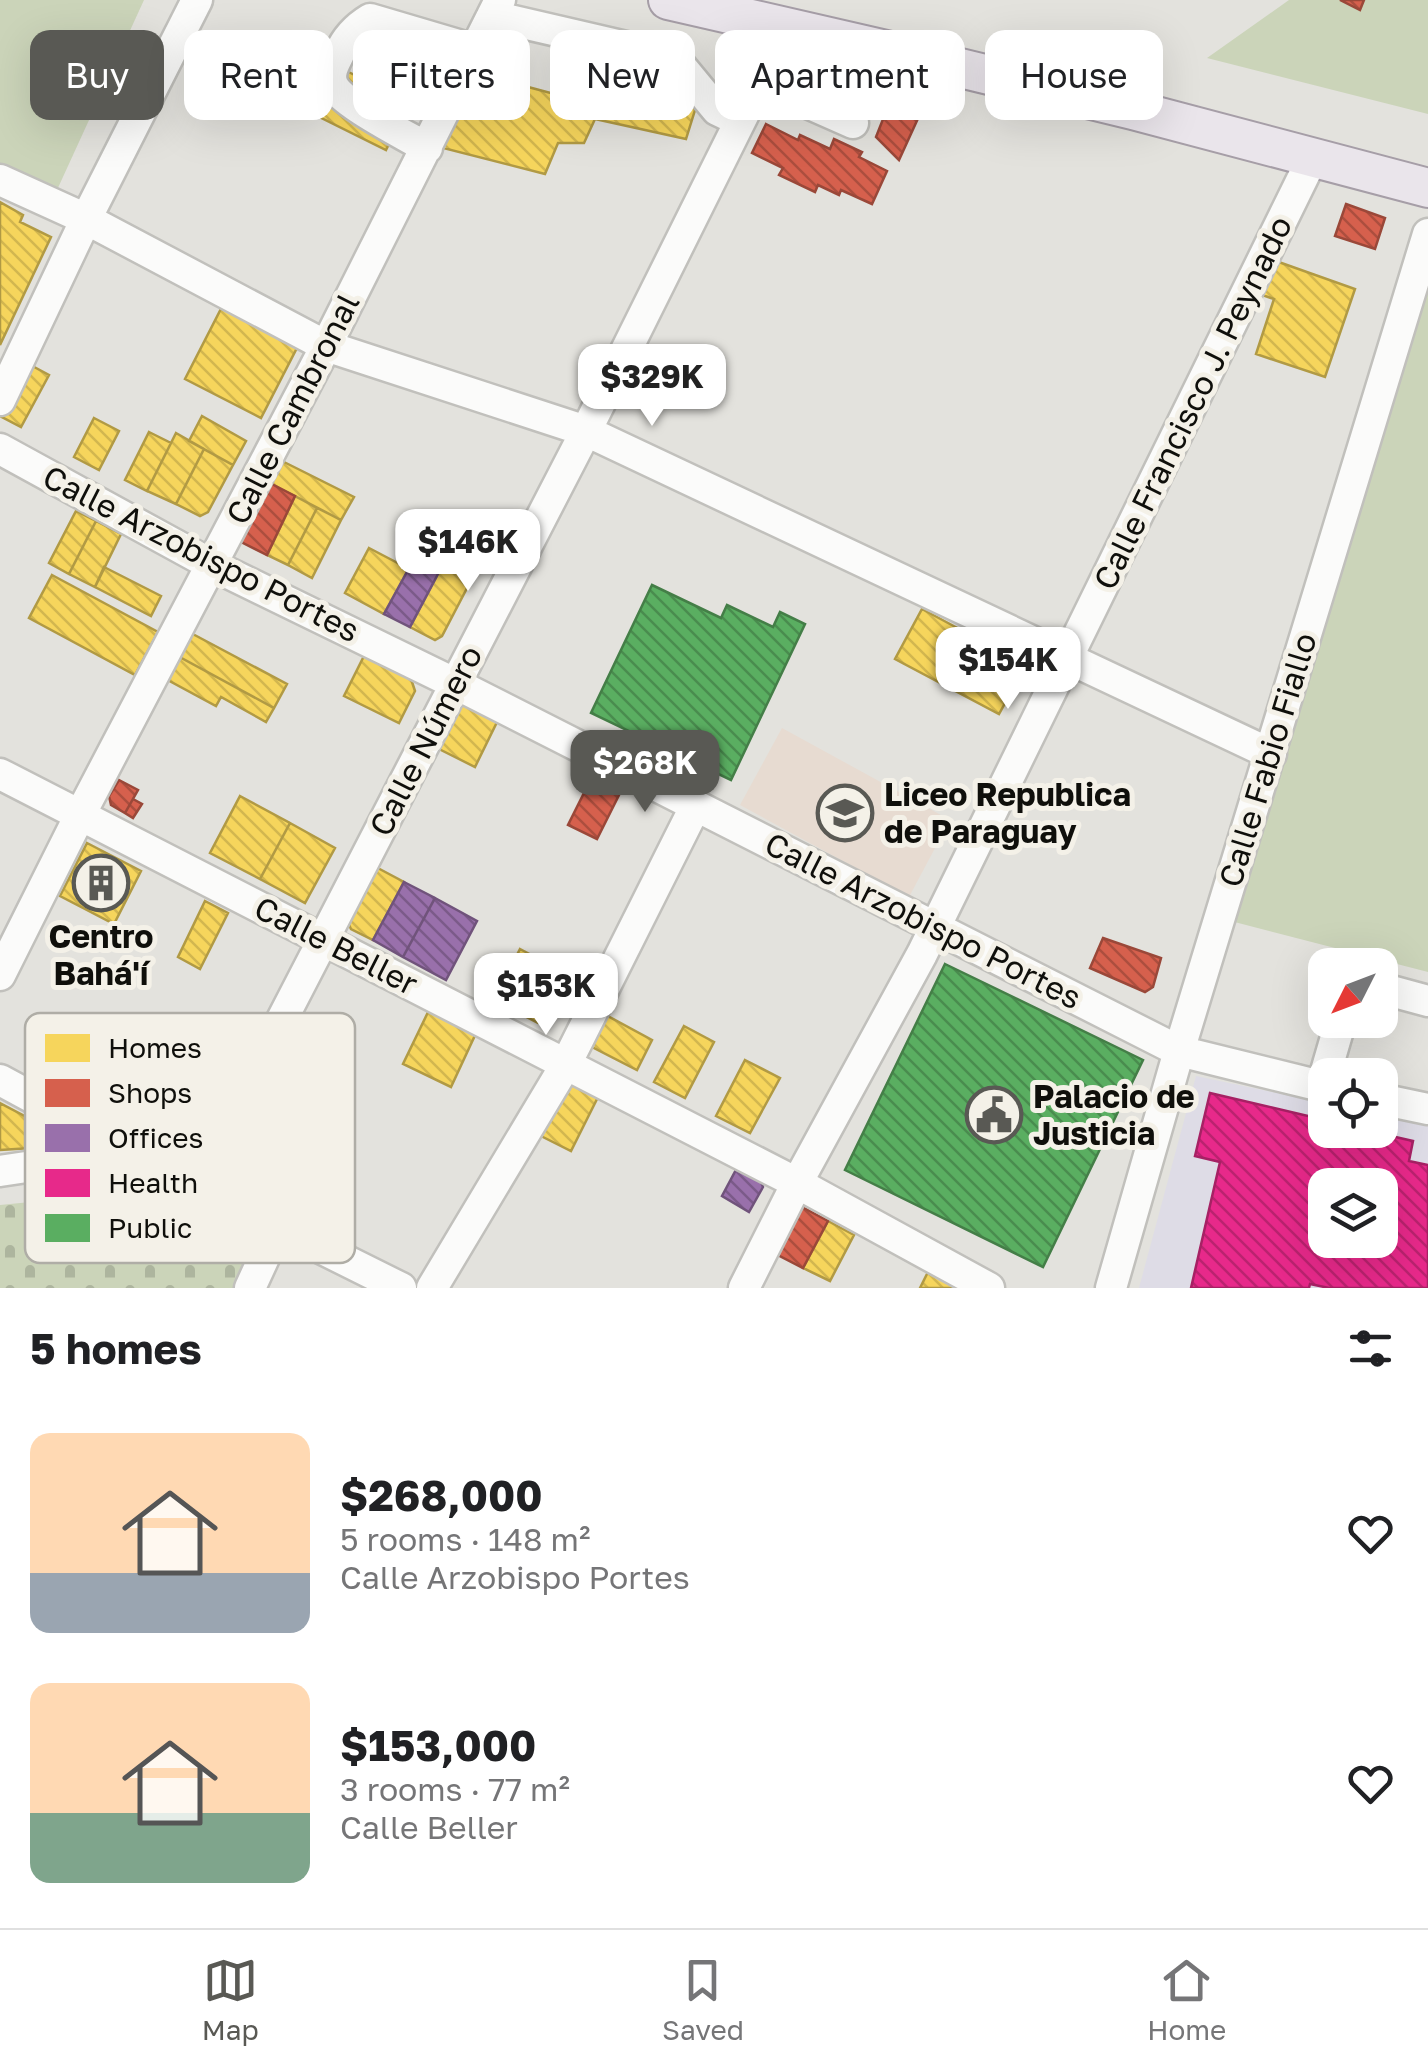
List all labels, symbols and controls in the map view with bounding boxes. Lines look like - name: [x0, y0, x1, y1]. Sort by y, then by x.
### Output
- chip: Buy: [30, 30, 164, 120]
- chip: Rent: [184, 30, 333, 120]
- chip: Filters: [353, 30, 530, 120]
- chip: New: [550, 30, 695, 120]
- chip: Apartment: [715, 30, 965, 120]
- chip: House: [985, 30, 1163, 120]
- street label: Calle Francisco J. Peynado: [1085, 210, 1299, 595]
- street label: Calle Cambronal: [218, 287, 367, 530]
- pin: $329K: [582, 344, 722, 429]
- text: $329K: [600, 357, 704, 395]
- street label: Calle Arzobispo Portes: [37, 457, 366, 649]
- pin: $146K: [398, 509, 538, 594]
- text: $146K: [417, 522, 519, 560]
- pin: $154K: [938, 627, 1078, 712]
- street label: Calle Fabio Fiallo: [1210, 628, 1324, 891]
- street label: Calle Número: [361, 639, 489, 842]
- text: $154K: [958, 640, 1058, 678]
- pin: $268K: [575, 730, 715, 815]
- text: $268K: [593, 743, 697, 781]
- place label: Liceo Republica de Paraguay: [884, 775, 1131, 850]
- school or university icon: Liceo Republica de Paraguay: [815, 783, 875, 843]
- street label: Calle Arzobispo Portes: [759, 824, 1088, 1016]
- building icon: Centro Bahá'í: [71, 853, 131, 913]
- street label: Calle Beller: [249, 888, 424, 1002]
- place label: Centro Bahá'í: [49, 917, 153, 992]
- north arrow: [1308, 948, 1398, 1038]
- map controls: [1308, 948, 1398, 1258]
- pin: $153K: [476, 953, 616, 1038]
- text: $153K: [496, 966, 596, 1004]
- legend: [25, 1013, 355, 1263]
- text: Homes: [108, 1031, 202, 1064]
- button: locate: [1308, 1058, 1398, 1148]
- text: Shops: [108, 1076, 192, 1109]
- place label: Palacio de Justicia: [1033, 1077, 1195, 1152]
- public building icon: Palacio de Justicia: [964, 1085, 1024, 1145]
- text: Offices: [108, 1121, 203, 1154]
- text: Health: [108, 1166, 198, 1199]
- button: layers: [1308, 1168, 1398, 1258]
- text: Public: [108, 1211, 192, 1244]
- icon: filters: [1343, 1321, 1398, 1376]
- text: 5 homes: [30, 1323, 202, 1373]
- text: $268,000: [340, 1470, 543, 1520]
- icon: home: [110, 1473, 230, 1593]
- icon: heart: [1343, 1506, 1398, 1561]
- text: 5 rooms · 148 m²: [340, 1520, 590, 1558]
- text: Calle Arzobispo Portes: [340, 1558, 690, 1596]
- text: $153,000: [340, 1720, 536, 1770]
- icon: home: [110, 1723, 230, 1843]
- icon: heart: [1343, 1756, 1398, 1811]
- text: 3 rooms · 77 m²: [340, 1770, 570, 1808]
- text: Calle Beller: [340, 1808, 518, 1846]
- tab: Map: [202, 1953, 259, 2046]
- tab: Saved: [662, 1953, 744, 2046]
- tab: Home: [1147, 1953, 1226, 2046]

